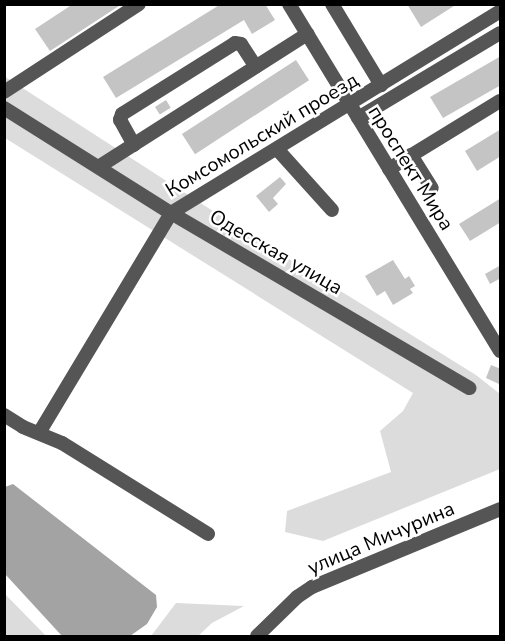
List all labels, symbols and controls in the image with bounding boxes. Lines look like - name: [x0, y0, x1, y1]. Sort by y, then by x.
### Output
- street label: Комсомольский проезд: [161, 68, 363, 202]
- street label: проспект Мира: [363, 101, 459, 235]
- street label: Одесская улица: [205, 204, 347, 300]
- street label: улица Мичурина: [304, 496, 458, 580]

